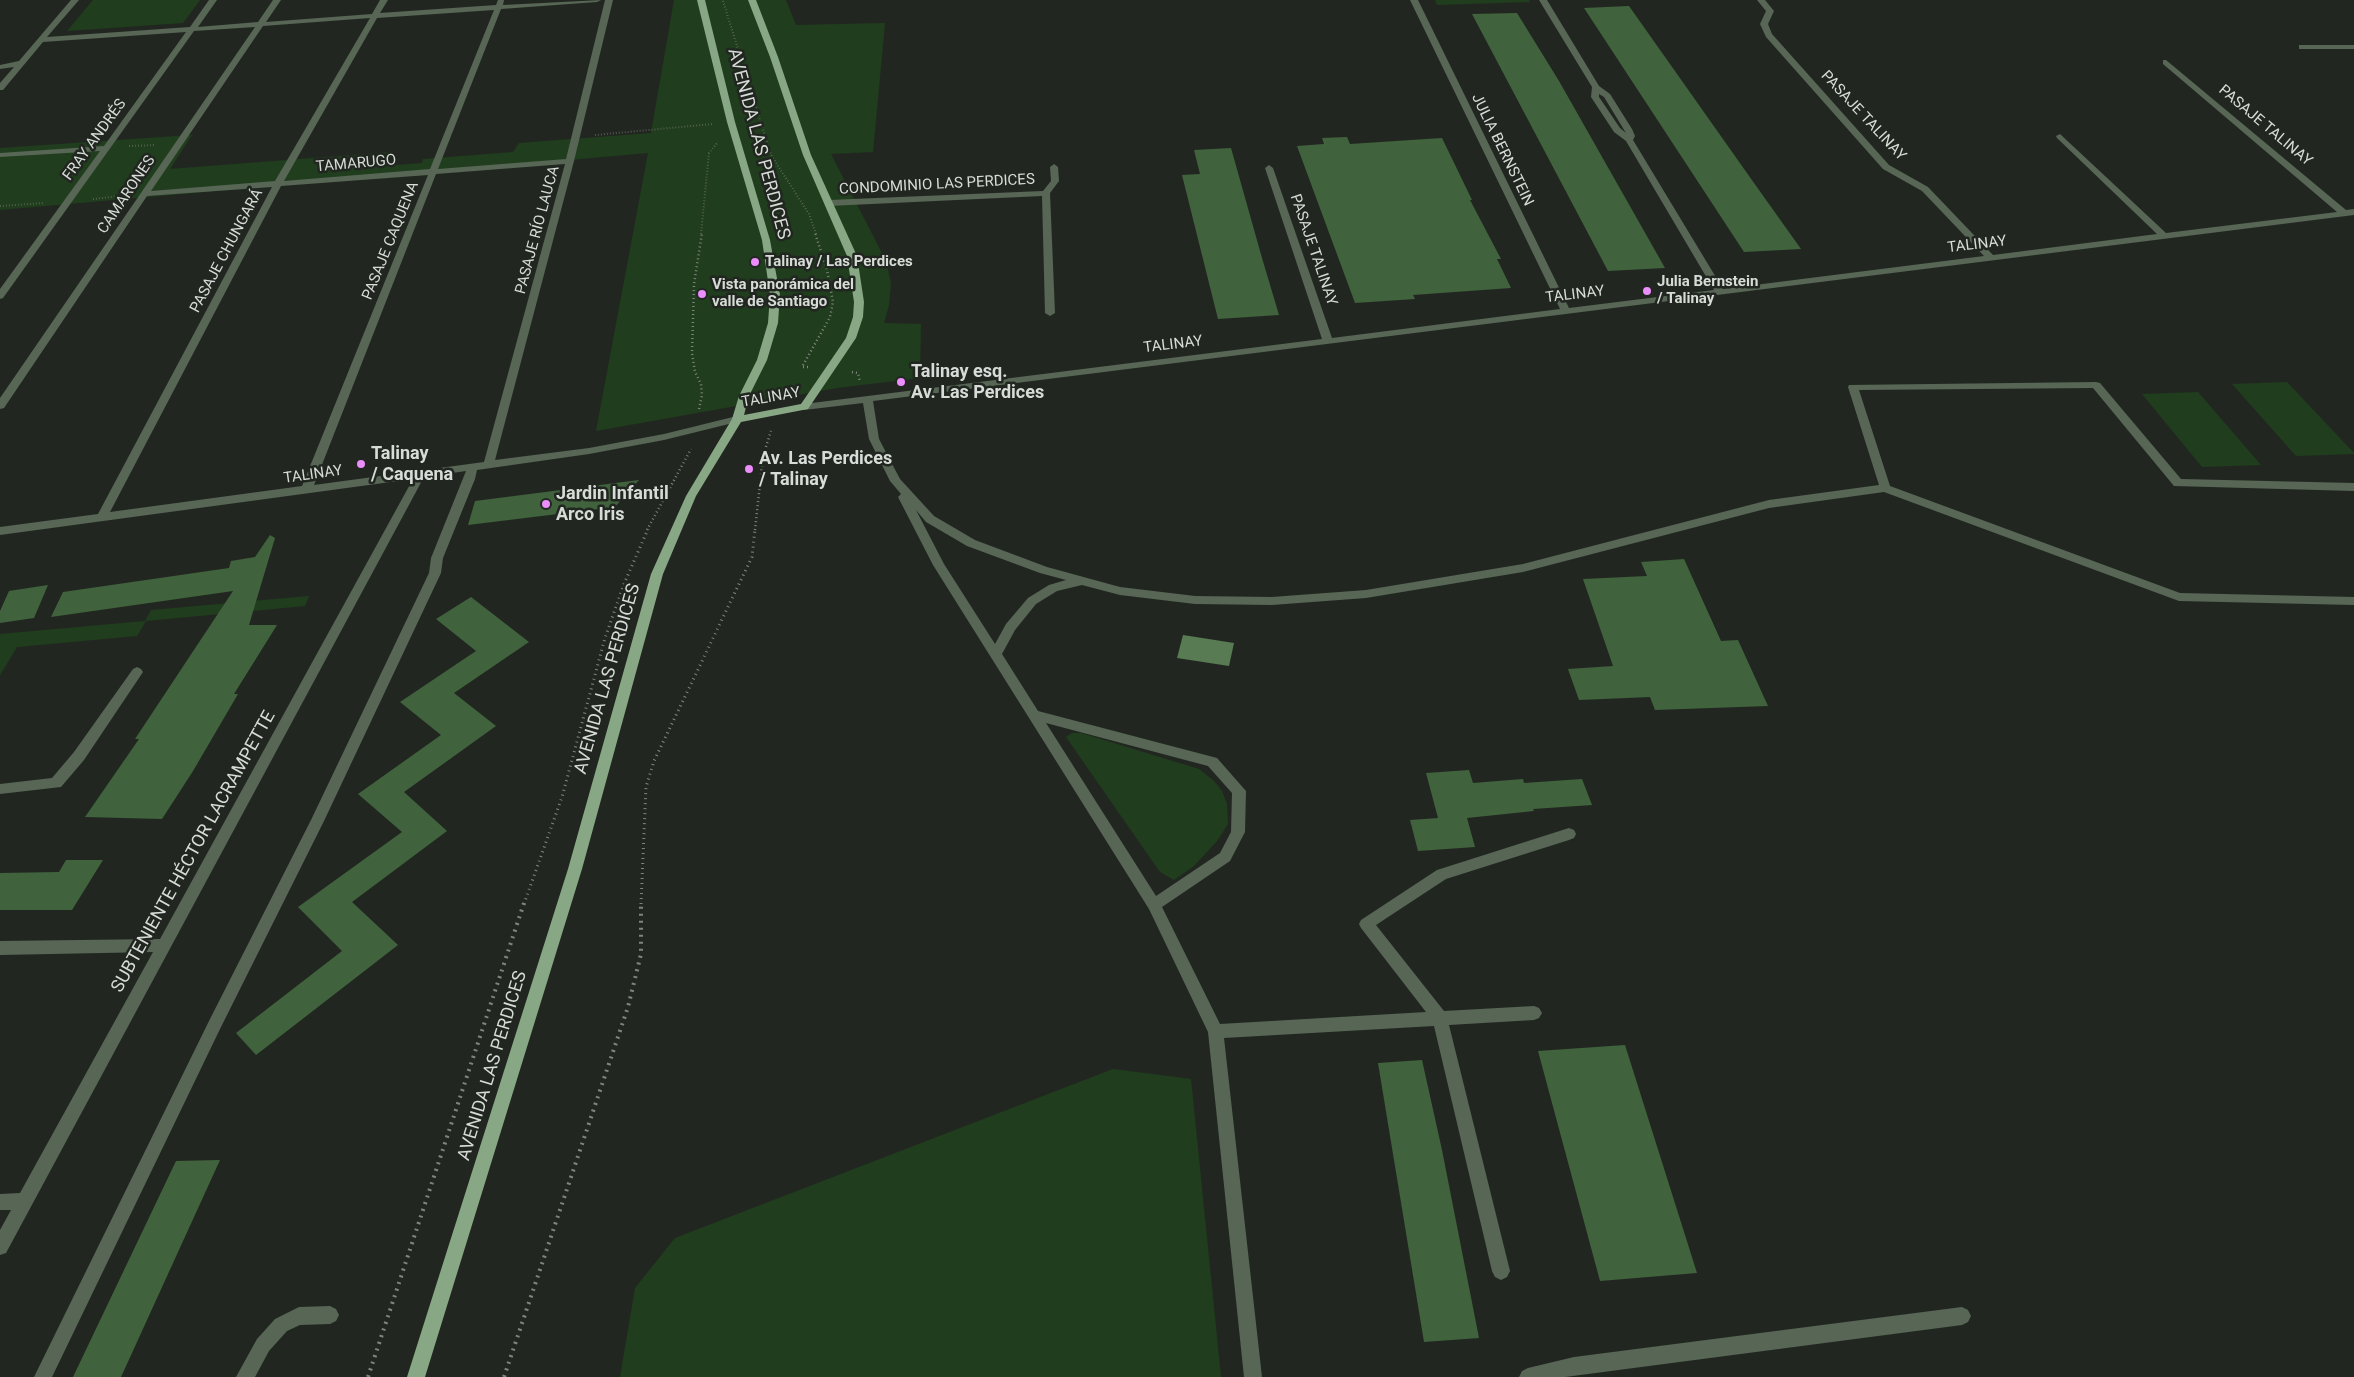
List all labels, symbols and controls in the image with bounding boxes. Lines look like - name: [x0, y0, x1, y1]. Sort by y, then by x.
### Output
- street label: AVENIDA LAS PERDICES: [722, 46, 794, 242]
- street label: PASAJE TALINAY: [1817, 67, 1909, 165]
- street label: PASAJE TALINAY: [2215, 82, 2315, 170]
- street label: JULIA BERNSTEIN: [1467, 91, 1537, 209]
- street label: FRAY ANDRÉS: [59, 96, 131, 184]
- street label: TAMARUGO: [315, 152, 397, 176]
- street label: CAMARONES: [94, 153, 160, 237]
- street label: PASAJE RÍO LAUCA: [512, 164, 564, 296]
- street label: CONDOMINIO LAS PERDICES: [839, 171, 1035, 199]
- street label: PASAJE CAQUENA: [359, 179, 423, 303]
- street label: PASAJE CHUNGARÁ: [187, 186, 267, 316]
- street label: PASAJE TALINAY: [1285, 192, 1341, 308]
- street label: TALINAY: [1946, 232, 2008, 258]
- place label: Talinay / Las Perdices: [765, 253, 913, 271]
- marker: Talinay / Las Perdices: [749, 256, 761, 268]
- place label: Julia Bernstein / Talinay: [1657, 273, 1758, 308]
- place label: Vista panorámica del valle de Santiago: [712, 276, 854, 311]
- street label: TALINAY: [1544, 282, 1606, 308]
- marker: Julia Bernstein / Talinay: [1641, 285, 1653, 297]
- marker: Vista panorámica del valle de Santiago: [696, 288, 708, 300]
- street label: TALINAY: [1142, 332, 1204, 358]
- place label: Talinay esq. Av. Las Perdices: [911, 361, 1044, 404]
- marker: Talinay esq. Av. Las Perdices: [895, 376, 907, 388]
- street label: TALINAY: [740, 384, 802, 412]
- place label: Talinay / Caquena: [371, 443, 453, 486]
- place label: Av. Las Perdices / Talinay: [759, 448, 892, 490]
- marker: Talinay / Caquena: [355, 458, 367, 470]
- street label: TALINAY: [282, 462, 344, 488]
- marker: Av. Las Perdices / Talinay: [743, 463, 755, 475]
- place label: Jardin Infantil Arco Iris: [556, 483, 669, 526]
- marker: Jardin Infantil Arco Iris: [540, 498, 552, 510]
- street label: AVENIDA LAS PERDICES: [570, 581, 646, 777]
- street label: SUBTENIENTE HÉCTOR LACRAMPETTE: [107, 707, 281, 997]
- street label: AVENIDA LAS PERDICES: [454, 969, 532, 1163]

